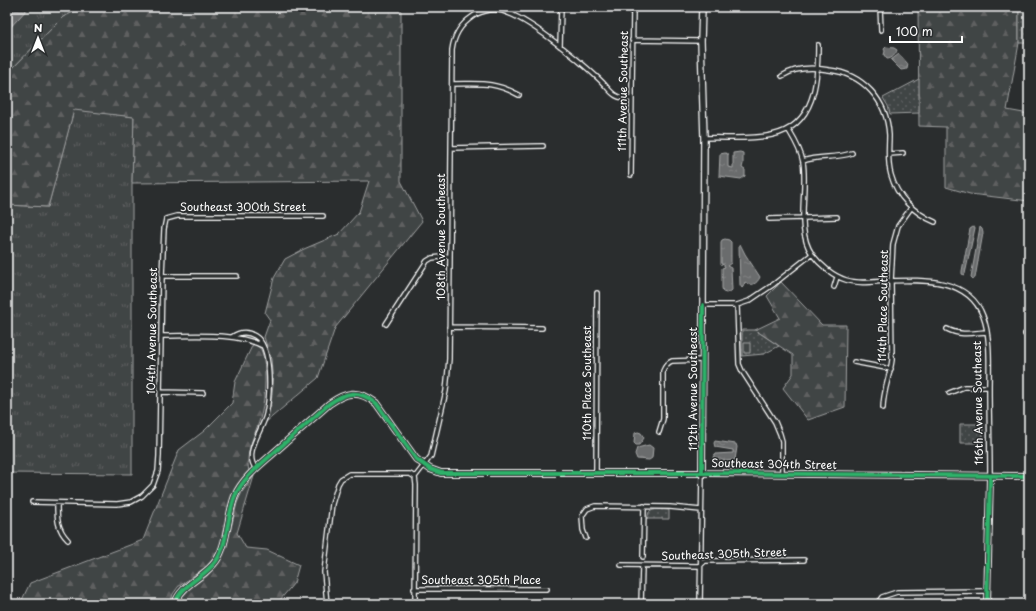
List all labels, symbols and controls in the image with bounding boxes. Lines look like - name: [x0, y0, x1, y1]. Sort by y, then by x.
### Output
- north arrow: [18, 18, 58, 58]
- scale bar: [890, 18, 962, 44]
- text: N: [34, 19, 43, 36]
- text: 100 m: [896, 22, 933, 40]
- street label: 111th Avenue Southeast: [613, 30, 632, 151]
- street label: 108th Avenue Southeast: [432, 173, 449, 301]
- street label: Southeast 300th Street: [180, 198, 306, 215]
- street label: 114th Place Southeast: [873, 249, 892, 362]
- street label: 104th Avenue Southeast: [142, 267, 161, 395]
- street label: 110th Place Southeast: [578, 325, 595, 441]
- street label: 112th Avenue Southeast: [684, 326, 701, 451]
- street label: 116th Avenue Southeast: [968, 340, 987, 465]
- street label: Southeast 304th Street: [711, 454, 837, 473]
- street label: Southeast 305th Street: [661, 543, 787, 564]
- street label: Southeast 305th Place: [421, 571, 541, 588]

